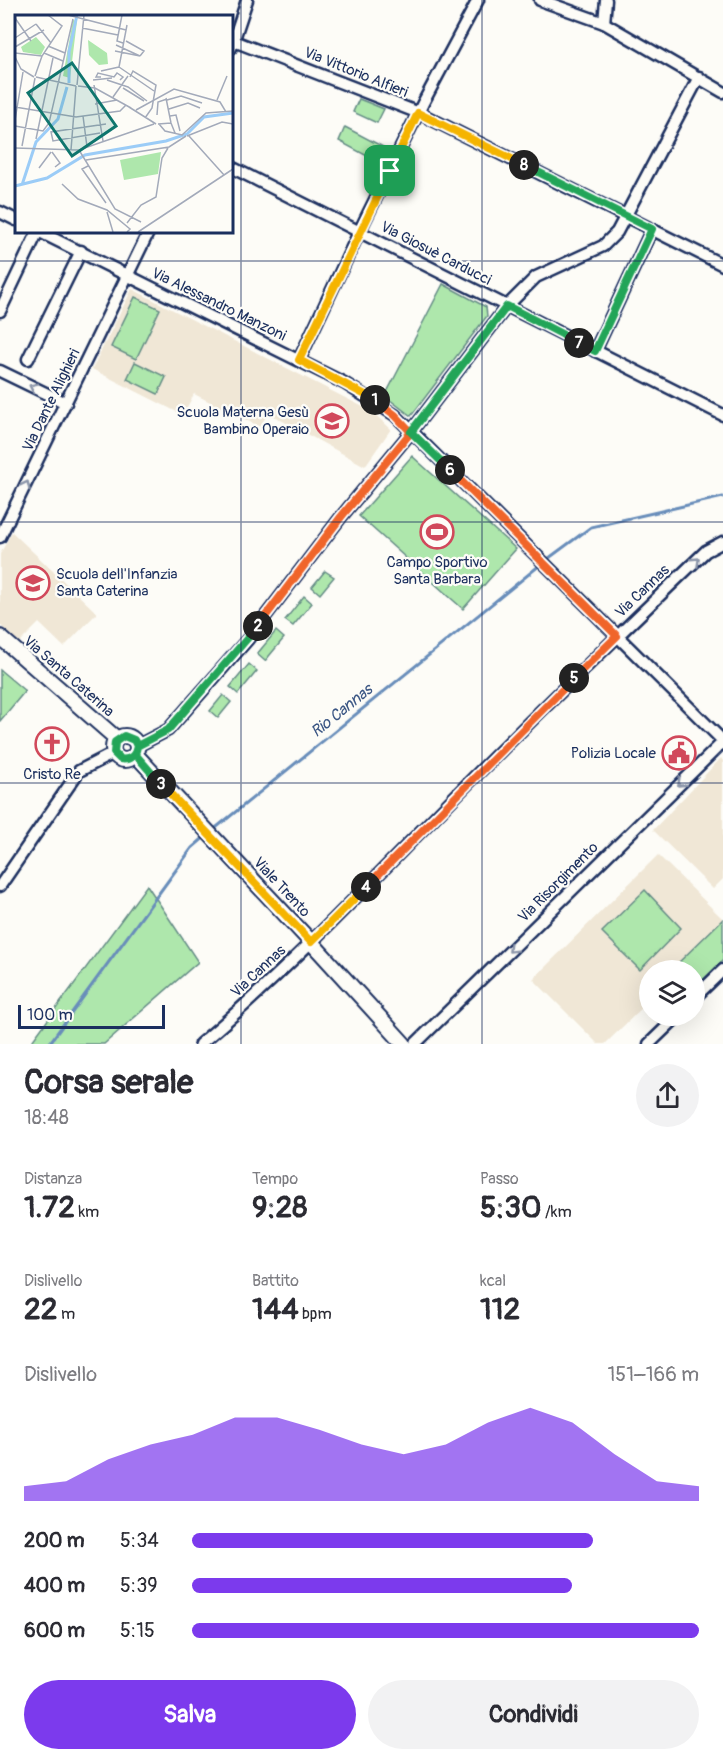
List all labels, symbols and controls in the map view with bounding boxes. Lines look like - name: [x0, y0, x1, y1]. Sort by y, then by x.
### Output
- inset map: [15, 15, 232, 232]
- street label: Via Vittorio Alfieri: [301, 43, 411, 102]
- pin: [364, 145, 415, 196]
- pin: 8: [509, 150, 539, 180]
- icon: arrive: [373, 154, 406, 187]
- text: 8: [520, 155, 528, 175]
- street label: Via Giosuè Carducci: [377, 217, 495, 290]
- street label: Via Alessandro Manzoni: [148, 264, 289, 345]
- pin: 7: [564, 328, 594, 358]
- text: 7: [575, 333, 583, 353]
- street label: Via Dante Alighieri: [18, 346, 85, 455]
- one-way arrow: [29, 383, 40, 395]
- pin: 1: [360, 385, 390, 415]
- text: 1: [372, 390, 378, 410]
- place label: Scuola Materna Gesù Bambino Operaio: [177, 403, 309, 439]
- school or university icon: Scuola Materna Gesù Bambino Operaio: [314, 403, 350, 439]
- pin: 6: [435, 455, 465, 485]
- text: 6: [445, 460, 455, 480]
- one-way arrow: [19, 481, 30, 491]
- sports icon: Campo Sportivo Santa Barbara: [419, 514, 455, 550]
- place label: Campo Sportivo Santa Barbara: [386, 553, 488, 589]
- one-way arrow: [689, 557, 700, 568]
- street label: Via Cannas: [611, 561, 674, 622]
- school or university icon: Scuola dell'Infanzia Santa Caterina: [15, 565, 51, 601]
- place label: Scuola dell'Infanzia Santa Caterina: [56, 565, 177, 601]
- pin: 2: [243, 611, 273, 641]
- text: 2: [254, 616, 262, 636]
- street label: Via Santa Caterina: [19, 632, 118, 721]
- pin: 5: [559, 663, 589, 693]
- text: 5: [570, 668, 578, 688]
- water label: Rio Cannas: [307, 679, 378, 742]
- church icon: Cristo Re: [34, 726, 70, 762]
- public building icon: Polizia Locale: [661, 735, 697, 771]
- place label: Polizia Locale: [571, 744, 657, 763]
- place label: Cristo Re: [23, 765, 81, 784]
- pin: 3: [146, 769, 176, 799]
- text: 3: [157, 774, 165, 794]
- one-way arrow: [677, 775, 688, 786]
- street label: Via Risorgimento: [514, 838, 603, 927]
- street label: Viale Trento: [249, 853, 314, 921]
- pin: 4: [351, 872, 381, 902]
- text: 4: [361, 877, 371, 897]
- street label: Via Cannas: [227, 941, 290, 1002]
- one-way arrow: [508, 941, 519, 952]
- map controls: [639, 960, 705, 1026]
- button: layers: [639, 960, 705, 1026]
- scale bar: [18, 1002, 165, 1030]
- text: 100 m: [27, 1005, 73, 1025]
- text: Corsa serale: [24, 1062, 193, 1103]
- button: share: [636, 1064, 699, 1127]
- text: 18:48: [24, 1105, 69, 1130]
- text: Distanza: [24, 1169, 82, 1189]
- text: Tempo: [252, 1169, 298, 1189]
- text: Passo: [480, 1169, 519, 1189]
- text: 1.72: [24, 1189, 75, 1226]
- text: 9:28: [252, 1189, 307, 1226]
- text: 5:30: [480, 1189, 542, 1226]
- text: km: [75, 1202, 99, 1222]
- text: /km: [542, 1202, 572, 1222]
- text: Dislivello: [24, 1271, 82, 1291]
- text: Battito: [252, 1271, 299, 1291]
- text: kcal: [480, 1271, 506, 1291]
- text: 22: [24, 1291, 58, 1328]
- text: 144: [252, 1291, 299, 1328]
- text: 112: [480, 1291, 520, 1328]
- text: m: [58, 1304, 75, 1324]
- text: bpm: [299, 1304, 332, 1324]
- text: Dislivello: [24, 1362, 97, 1387]
- text: 151–166 m: [608, 1362, 699, 1387]
- text: 200 m: [24, 1528, 85, 1553]
- text: 5:34: [120, 1528, 159, 1553]
- text: 400 m: [24, 1573, 85, 1598]
- text: 5:39: [120, 1573, 158, 1598]
- text: 600 m: [24, 1618, 85, 1643]
- text: 5:15: [120, 1618, 155, 1643]
- button: Salva: [24, 1680, 356, 1749]
- button: Condividi: [368, 1680, 699, 1749]

